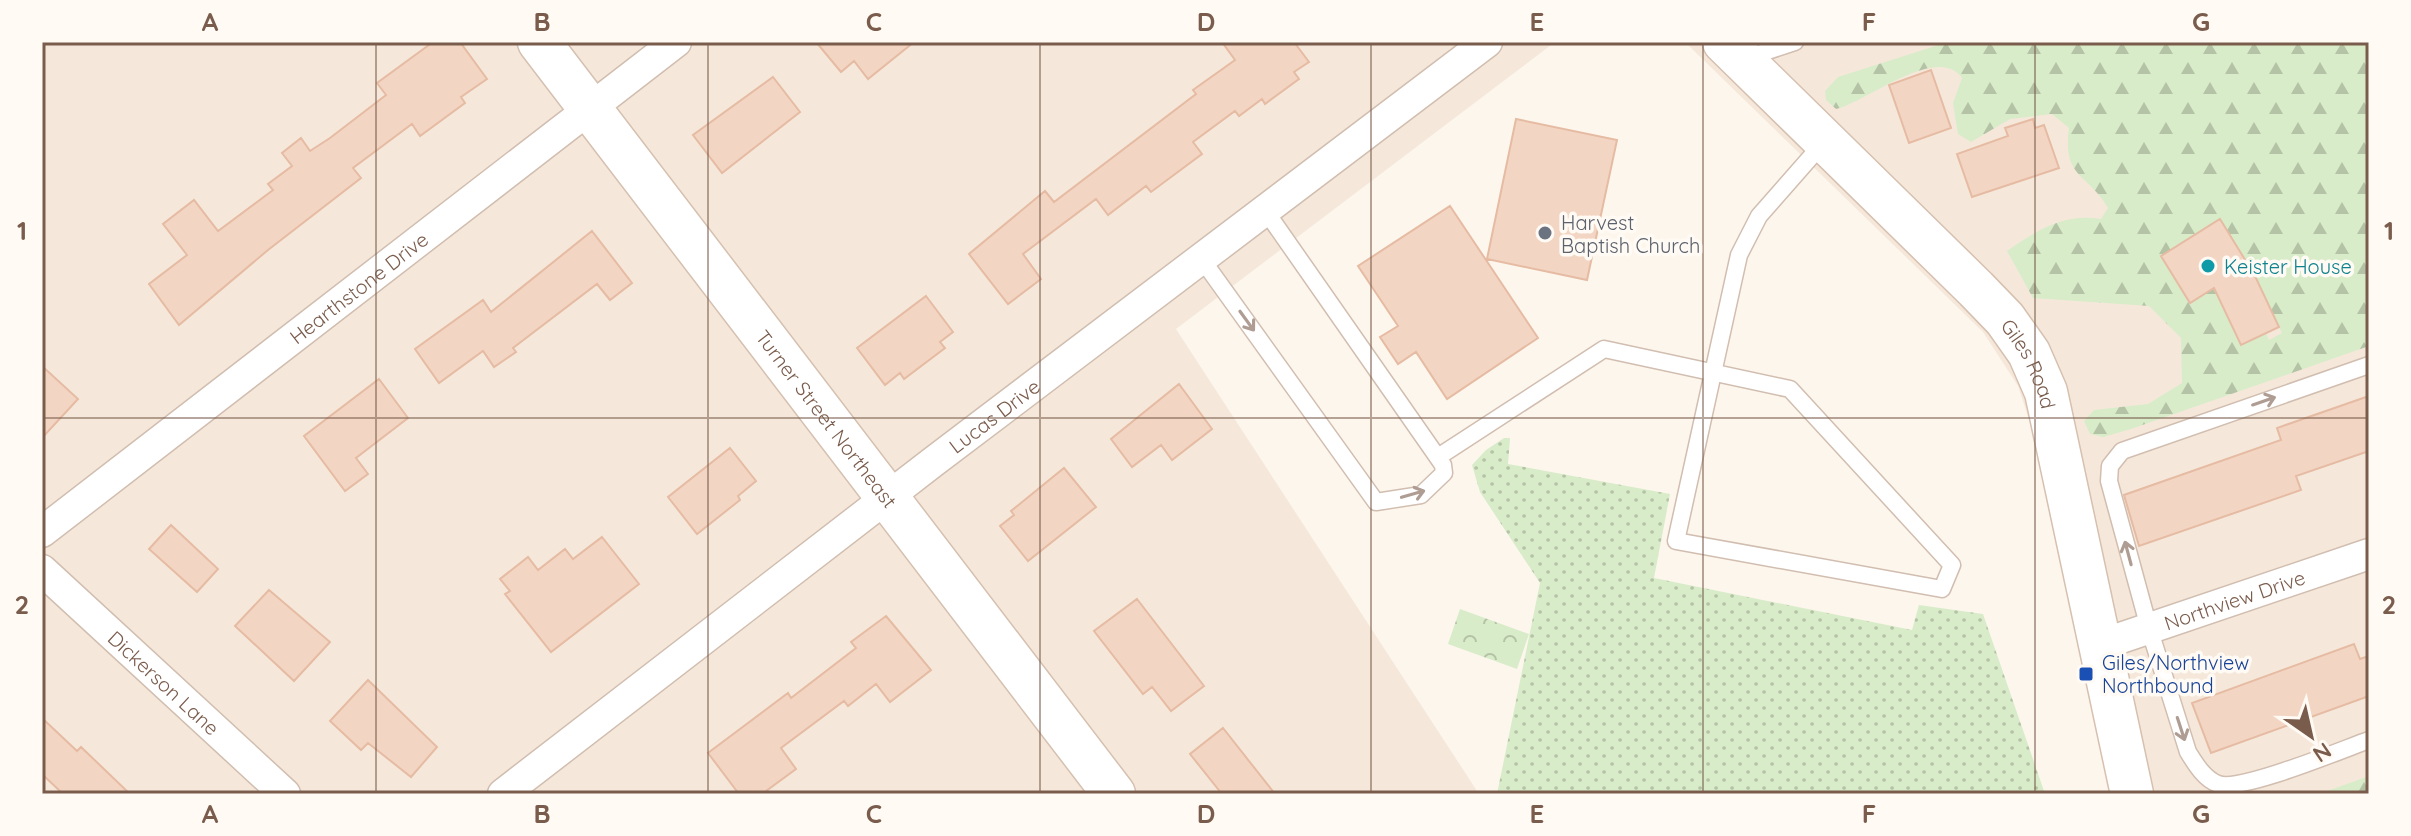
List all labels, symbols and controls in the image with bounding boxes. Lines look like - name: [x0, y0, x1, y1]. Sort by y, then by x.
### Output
- text: A: [202, 5, 219, 38]
- text: B: [533, 5, 551, 38]
- text: C: [866, 5, 882, 38]
- text: D: [1197, 5, 1215, 38]
- text: E: [1530, 5, 1544, 38]
- text: F: [1862, 5, 1876, 38]
- text: G: [2192, 5, 2210, 38]
- place label: Harvest Baptish Church: [1561, 210, 1700, 258]
- text: 1: [17, 214, 27, 247]
- text: 1: [2384, 214, 2394, 247]
- marker: Harvest Baptish Church: [1536, 224, 1554, 242]
- street label: Hearthstone Drive: [284, 226, 433, 349]
- place label: Keister House: [2224, 254, 2352, 279]
- marker: Keister House: [2199, 257, 2217, 275]
- one-way arrow: [1238, 310, 1255, 331]
- street label: Giles Road: [1996, 314, 2062, 411]
- street label: Turner Street Northeast: [751, 325, 903, 513]
- street label: Lucas Drive: [944, 373, 1045, 458]
- one-way arrow: [2252, 393, 2277, 408]
- one-way arrow: [1399, 486, 1425, 501]
- one-way arrow: [2120, 540, 2135, 566]
- street label: Northview Drive: [2161, 564, 2308, 635]
- text: 2: [15, 588, 29, 621]
- text: 2: [2382, 588, 2396, 621]
- street label: Dickerson Lane: [103, 625, 225, 740]
- place label: Giles/Northview Northbound: [2102, 650, 2249, 698]
- marker: Giles/Northview Northbound: [2077, 665, 2095, 683]
- north arrow: [2271, 696, 2351, 776]
- one-way arrow: [2174, 716, 2189, 742]
- text: N: [2308, 736, 2337, 769]
- text: A: [202, 797, 219, 830]
- text: B: [533, 797, 551, 830]
- text: C: [866, 797, 882, 830]
- text: D: [1197, 797, 1215, 830]
- text: E: [1530, 797, 1544, 830]
- text: F: [1862, 797, 1876, 830]
- text: G: [2192, 797, 2210, 830]

